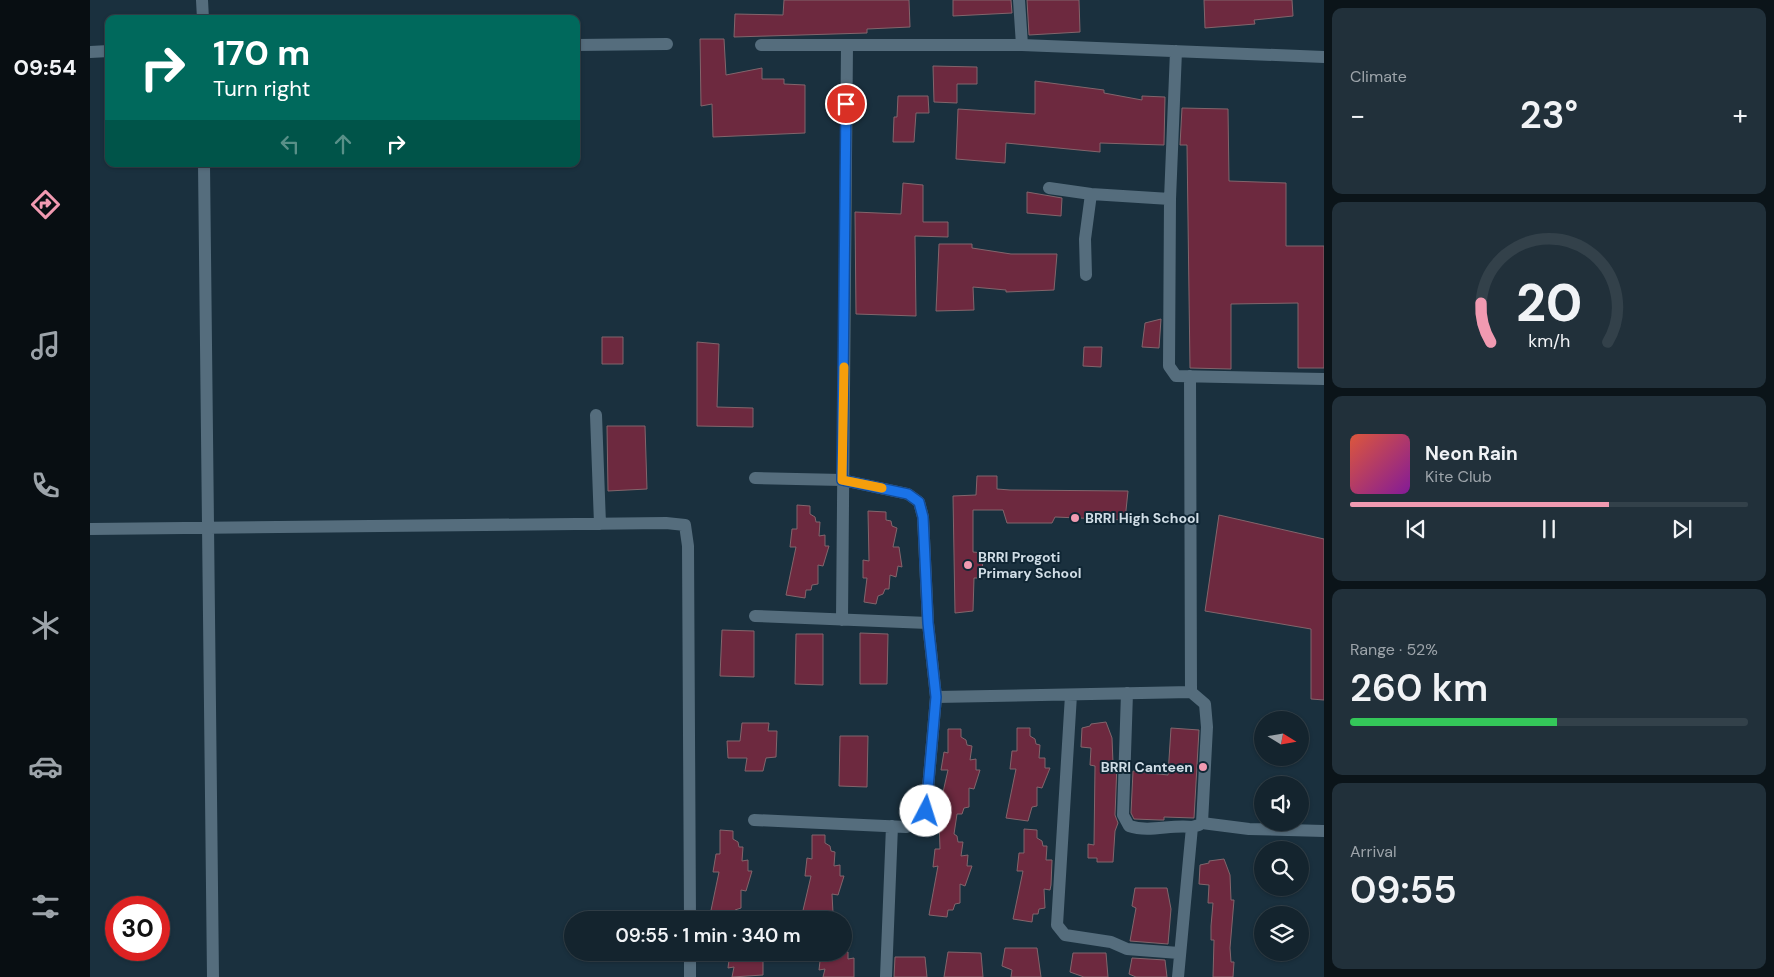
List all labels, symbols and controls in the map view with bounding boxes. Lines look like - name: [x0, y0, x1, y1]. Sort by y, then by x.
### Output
- text: 170 m: [213, 30, 310, 76]
- icon: right: [130, 35, 195, 100]
- text: 09:54: [13, 53, 77, 82]
- text: Climate: [1350, 66, 1407, 87]
- text: Turn right: [213, 74, 310, 103]
- pin: [825, 83, 867, 125]
- icon: arrive: [832, 90, 860, 118]
- text: 23°: [1520, 90, 1578, 140]
- text: −: [1350, 97, 1365, 134]
- text: +: [1733, 97, 1748, 134]
- icon: left: [276, 130, 304, 158]
- icon: ahead: [329, 130, 357, 158]
- icon: right: [382, 130, 410, 158]
- icon: directions: [28, 187, 63, 222]
- text: 20: [1516, 269, 1582, 337]
- icon: music: [28, 328, 63, 363]
- text: km/h: [1528, 329, 1570, 353]
- text: Neon Rain: [1425, 441, 1518, 466]
- text: Kite Club: [1425, 466, 1492, 487]
- icon: phone: [28, 468, 63, 503]
- place label: BRRI High School: [1085, 509, 1199, 527]
- marker: BRRI High School: [1069, 512, 1081, 524]
- icon: previous: [1402, 515, 1430, 543]
- icon: pause: [1535, 515, 1563, 543]
- icon: next: [1668, 515, 1696, 543]
- place label: BRRI Progoti Primary School: [978, 548, 1081, 582]
- marker: BRRI Progoti Primary School: [962, 559, 974, 571]
- icon: climate: [28, 608, 63, 643]
- text: Range · 52%: [1350, 639, 1438, 660]
- text: 260 km: [1350, 663, 1488, 713]
- north arrow: [1254, 711, 1309, 766]
- map controls: [1254, 711, 1309, 961]
- icon: car: [28, 749, 63, 784]
- place label: BRRI Canteen: [1101, 758, 1193, 776]
- marker: BRRI Canteen: [1197, 761, 1209, 773]
- button: sound: [1254, 776, 1309, 831]
- position arrow: [899, 784, 951, 836]
- button: search: [1254, 841, 1309, 896]
- text: Arrival: [1350, 841, 1397, 862]
- text: 09:55: [1350, 865, 1457, 915]
- icon: filters: [28, 889, 63, 924]
- speed limit sign: 30: [105, 896, 170, 961]
- button: layers: [1254, 906, 1309, 961]
- text: 09:55 · 1 min · 340 m: [615, 923, 801, 948]

